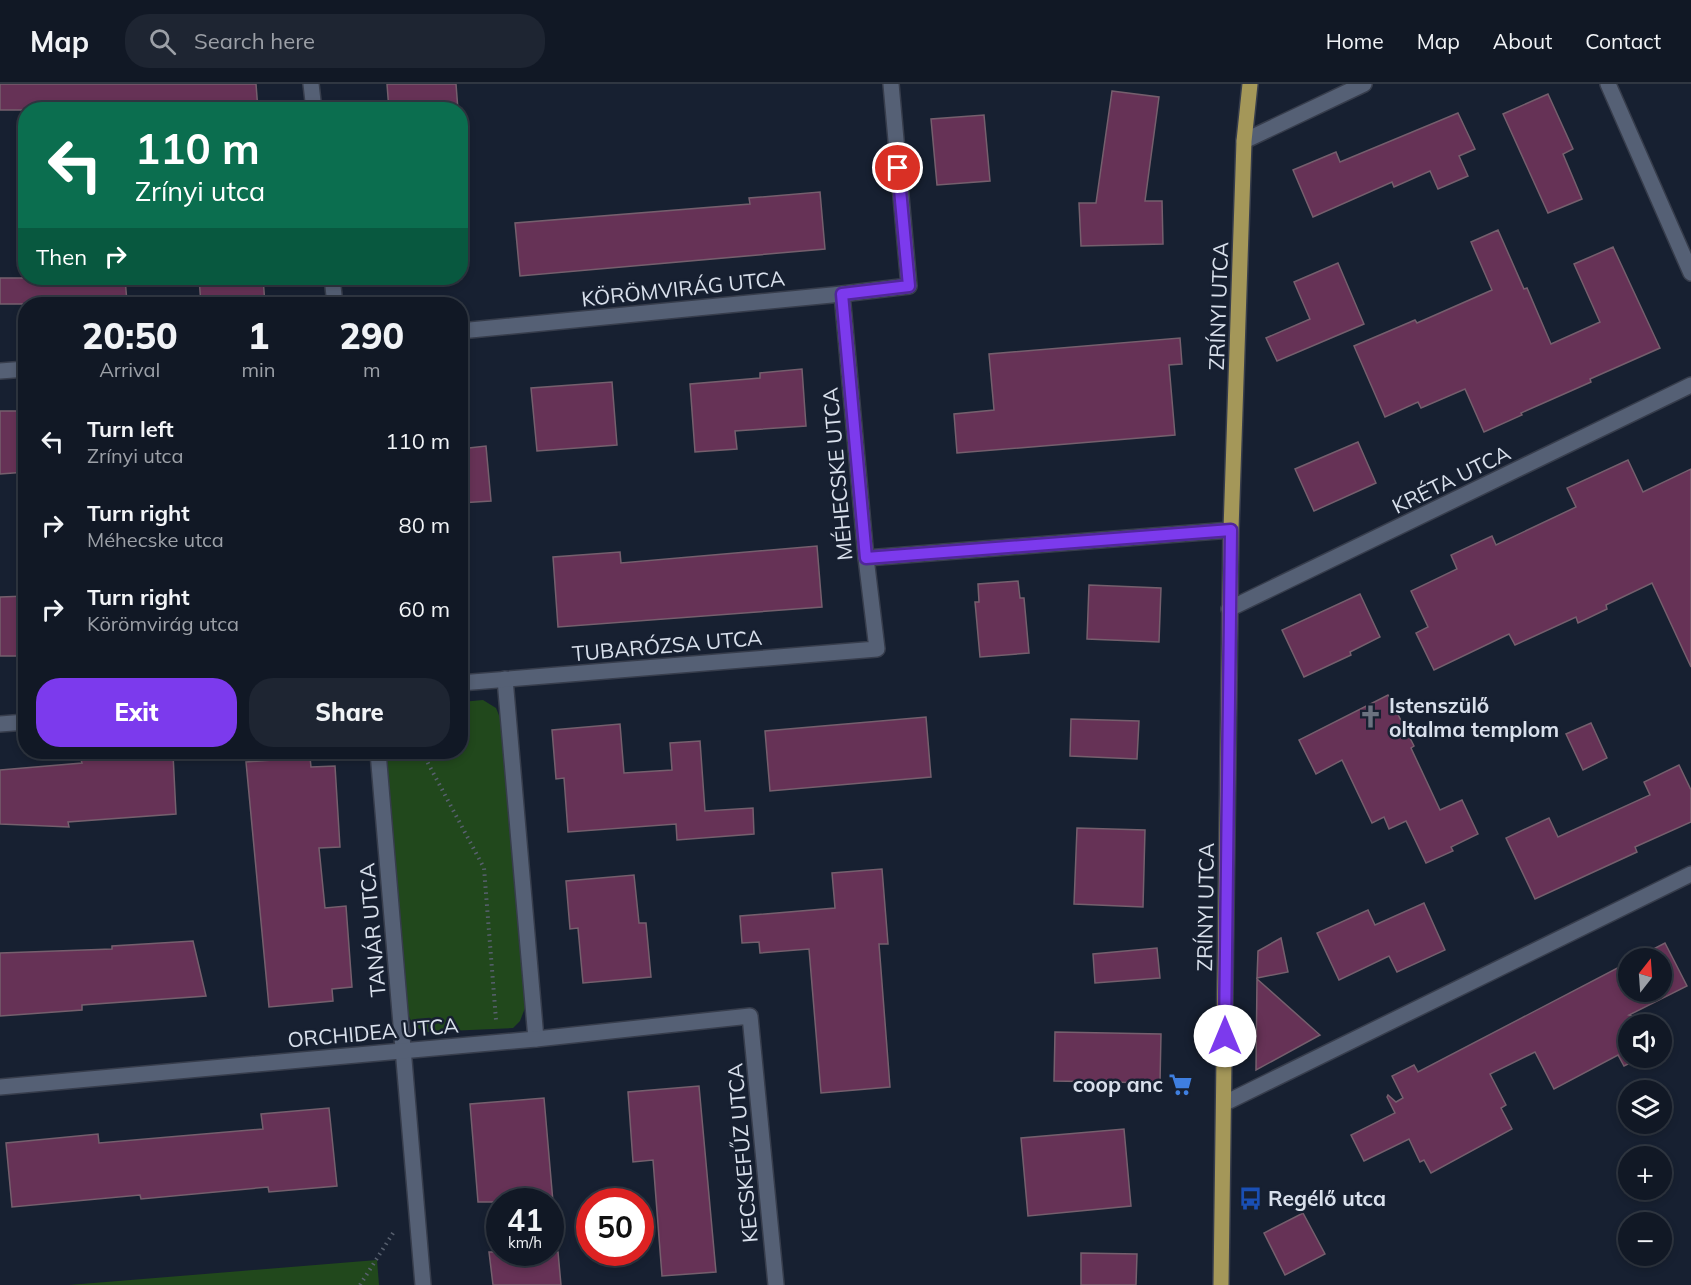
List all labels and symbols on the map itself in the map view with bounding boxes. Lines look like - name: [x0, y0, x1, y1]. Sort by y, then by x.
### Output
- pin: [872, 142, 923, 193]
- street label: ZRÍNYI UTCA: [1203, 241, 1233, 371]
- street label: KÖRÖMVIRÁG UTCA: [580, 264, 787, 312]
- street label: MÉHECSKE UTCA: [816, 386, 858, 562]
- street label: KRÉTA UTCA: [1388, 439, 1515, 519]
- street label: TUBARÓZSA UTCA: [571, 624, 764, 666]
- place label: Istenszülő oltalma templom: [1389, 692, 1559, 742]
- church icon: Istenszülő oltalma templom: [1358, 704, 1384, 730]
- street label: ZRÍNYI UTCA: [1191, 842, 1219, 972]
- street label: TANÁR UTCA: [353, 861, 391, 998]
- north arrow: [1618, 948, 1672, 1002]
- position arrow: [1193, 1004, 1257, 1068]
- street label: ORCHIDEA UTCA: [286, 1012, 460, 1052]
- street label: KECSKEFŰZ UTCA: [721, 1062, 763, 1244]
- place label: coop anc: [1073, 1071, 1163, 1097]
- supermarket icon: coop anc: [1168, 1071, 1194, 1097]
- bus stop icon: Regélő utca: [1237, 1185, 1263, 1211]
- place label: Regélő utca: [1268, 1185, 1386, 1211]
- speed limit sign: 50: [576, 1188, 654, 1266]

